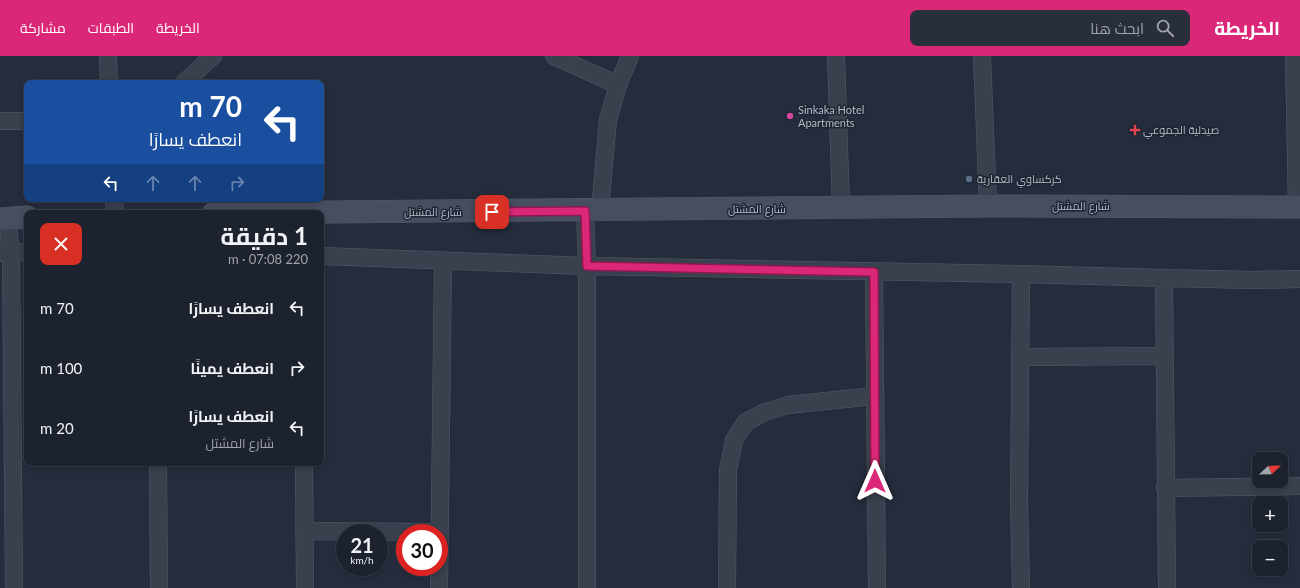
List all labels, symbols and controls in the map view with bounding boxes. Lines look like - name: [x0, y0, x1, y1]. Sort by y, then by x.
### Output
- search box: [910, 10, 1190, 46]
- text: الخريطة: [1214, 16, 1280, 39]
- icon: search: [1154, 17, 1176, 39]
- text: مشاركة: [20, 19, 66, 36]
- text: الطبقات: [88, 19, 134, 36]
- text: الخريطة: [156, 19, 200, 36]
- text: ابحث هنا: [1090, 19, 1144, 37]
- text: 70 m: [179, 89, 242, 123]
- icon: left: [256, 96, 308, 148]
- place label: Sinkaka Hotel Apartments: [798, 103, 864, 129]
- marker: Sinkaka Hotel Apartments: [785, 111, 795, 121]
- place label: صيدلية الجموعي: [1143, 123, 1219, 139]
- marker: صيدلية الجموعي: [1130, 125, 1140, 135]
- text: انعطف يسارًا: [149, 128, 242, 150]
- icon: left: [100, 172, 122, 194]
- icon: ahead: [142, 172, 164, 194]
- icon: ahead: [184, 172, 206, 194]
- icon: right: [226, 172, 248, 194]
- place label: كركساوي العقارية: [977, 172, 1062, 188]
- marker: كركساوي العقارية: [964, 174, 974, 184]
- pin: [475, 195, 509, 229]
- street label: شارع المشتل: [1052, 199, 1110, 214]
- icon: arrive: [481, 201, 503, 223]
- street label: شارع المشتل: [728, 202, 786, 217]
- street label: شارع المشتل: [404, 205, 462, 220]
- text: 1 دقيقة: [220, 221, 308, 250]
- button: close: [40, 223, 82, 265]
- text: 220 m · 07:08: [228, 251, 308, 267]
- icon: left: [286, 297, 308, 319]
- text: 70 m: [40, 299, 74, 317]
- text: انعطف يسارًا: [189, 299, 274, 317]
- icon: right: [286, 357, 308, 379]
- text: 100 m: [40, 359, 82, 377]
- text: انعطف يمينًا: [190, 359, 274, 377]
- text: انعطف يسارًا: [189, 407, 274, 425]
- icon: left: [286, 417, 308, 439]
- text: 20 m: [40, 419, 74, 437]
- text: شارع المشتل: [206, 435, 274, 451]
- north arrow: [1252, 452, 1288, 488]
- map controls: [1252, 452, 1288, 576]
- position arrow: [854, 460, 896, 502]
- button: +: [1252, 496, 1288, 532]
- speed limit sign: 30: [396, 524, 448, 576]
- text: 21: [350, 533, 374, 557]
- button: −: [1252, 540, 1288, 576]
- text: km/h: [350, 554, 374, 566]

